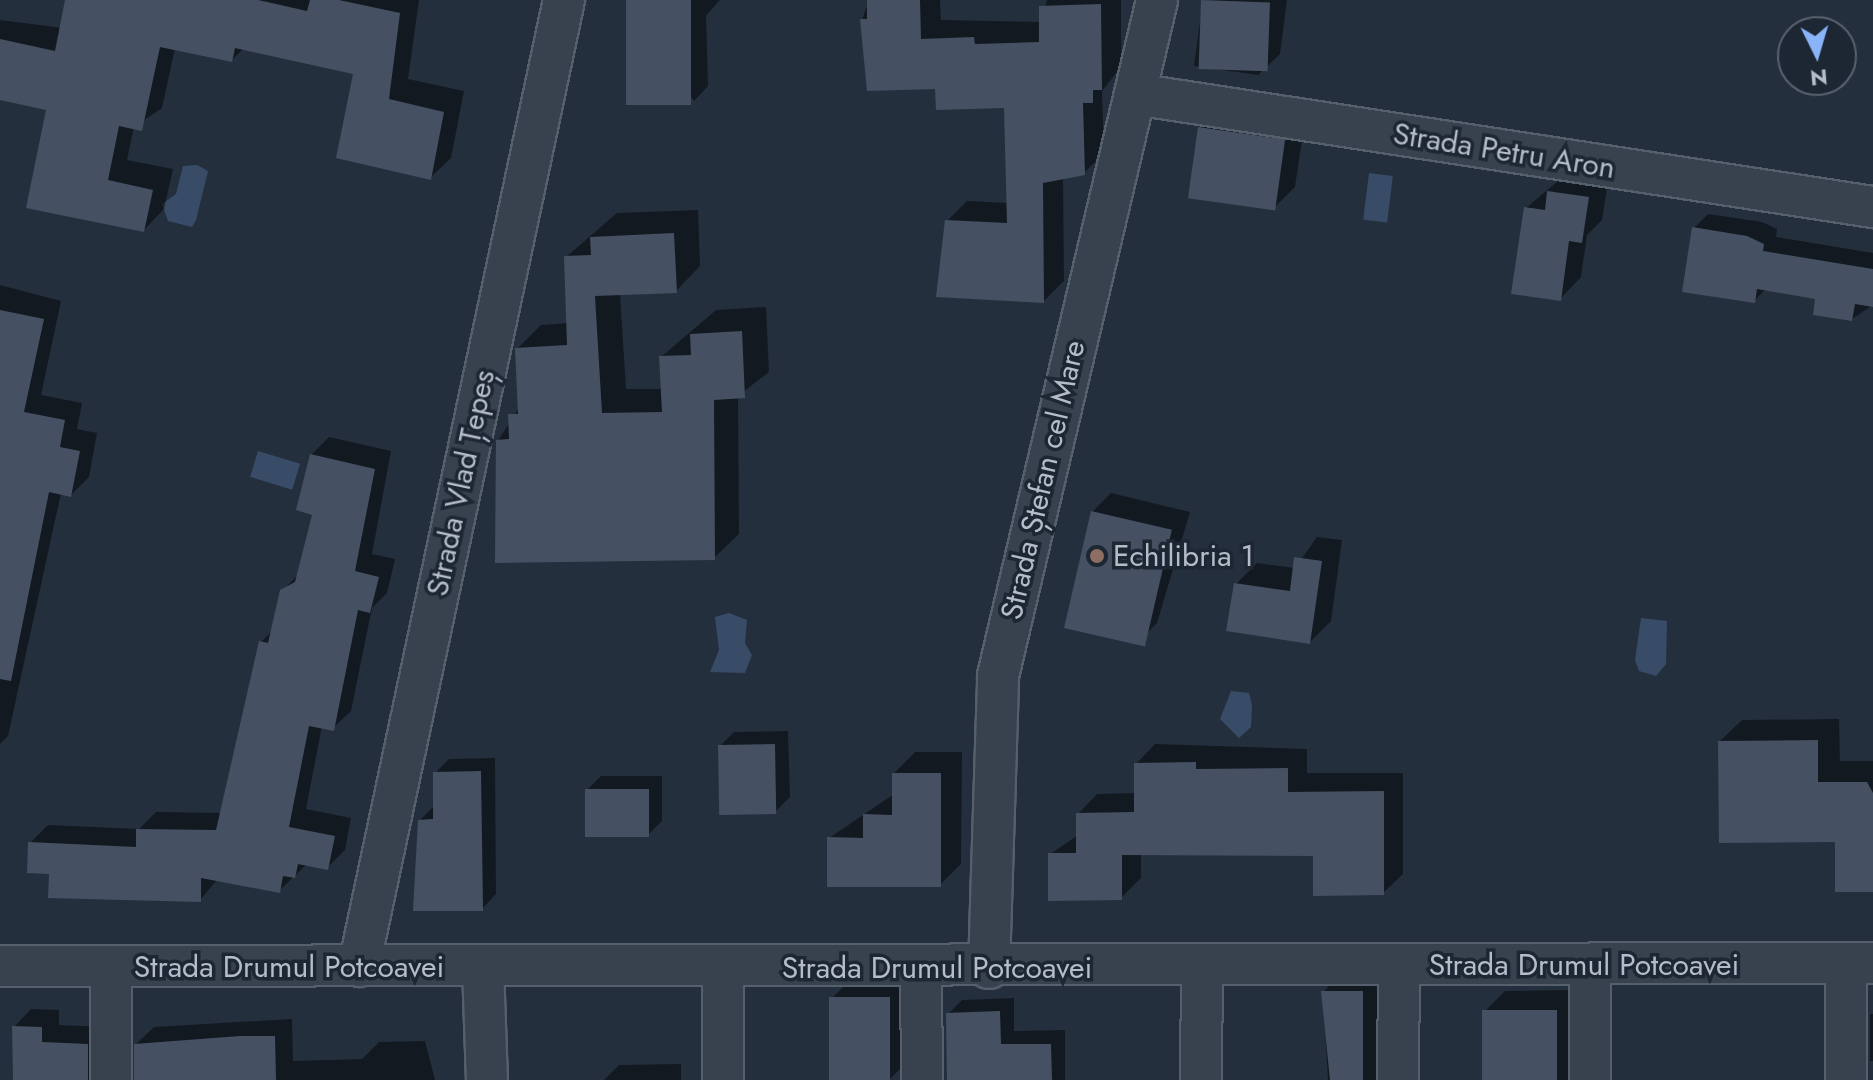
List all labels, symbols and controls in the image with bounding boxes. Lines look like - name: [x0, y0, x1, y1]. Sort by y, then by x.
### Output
- north arrow: [1777, 16, 1857, 96]
- text: N: [1809, 61, 1829, 95]
- street label: Strada Petru Aron: [1391, 116, 1617, 186]
- street label: Strada Ștefan cel Mare: [993, 337, 1093, 623]
- street label: Strada Vlad Țepeș: [419, 367, 503, 599]
- place label: Echilibria 1: [1113, 538, 1254, 574]
- marker: Echilibria 1: [1088, 547, 1106, 565]
- street label: Strada Drumul Potcoavei: [1429, 947, 1739, 983]
- street label: Strada Drumul Potcoavei: [134, 949, 444, 985]
- street label: Strada Drumul Potcoavei: [782, 950, 1092, 986]

